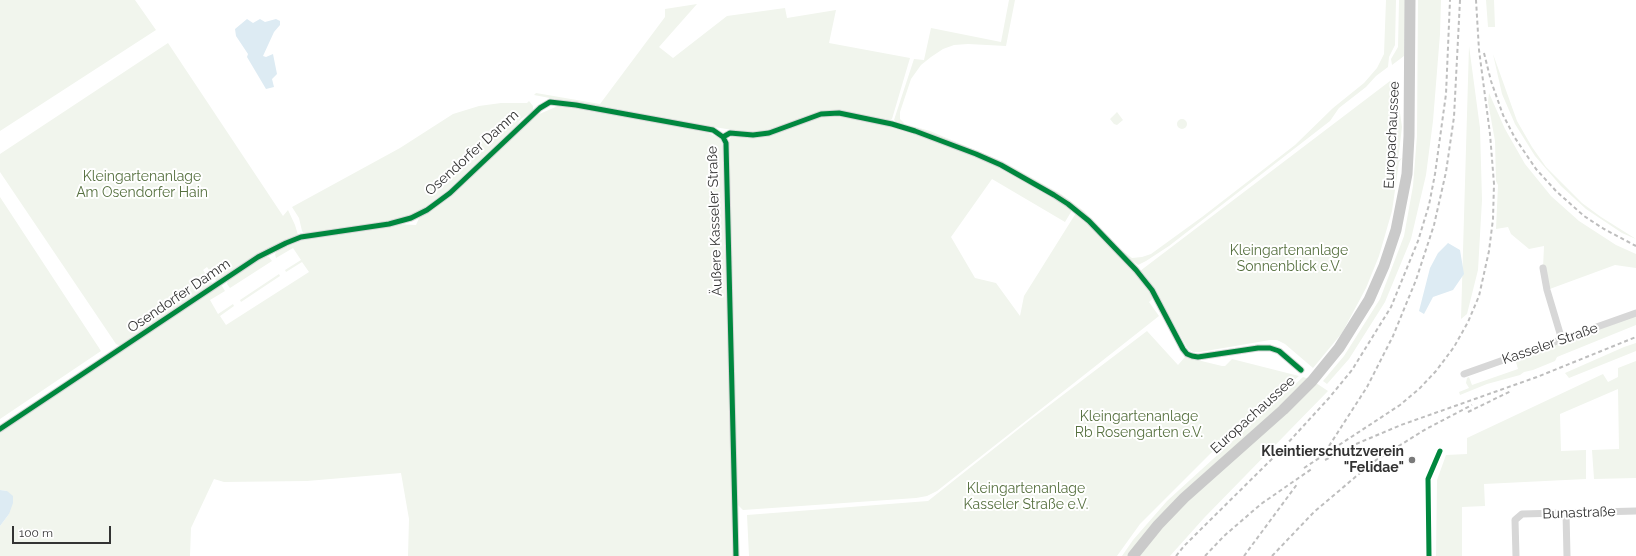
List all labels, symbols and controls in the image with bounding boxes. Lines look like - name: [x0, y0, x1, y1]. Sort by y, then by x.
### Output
- street label: Europachaussee: [1381, 81, 1403, 189]
- street label: Osendorfer Damm: [422, 107, 522, 199]
- street label: Äußere Kasseler Straße: [704, 146, 726, 296]
- park label: Kleingartenanlage Am Osendorfer Hain: [76, 169, 208, 202]
- park label: Kleingartenanlage Sonnenblick e.V.: [1230, 243, 1348, 276]
- street label: Osendorfer Damm: [125, 255, 233, 337]
- street label: Kasseler Straße: [1500, 320, 1600, 368]
- street label: Europachaussee: [1207, 373, 1299, 457]
- park label: Kleingartenanlage Rb Rosengarten e.V.: [1075, 409, 1203, 442]
- place label: Kleintierschutzverein "Felidae": [1261, 444, 1404, 476]
- marker: Kleintierschutzverein "Felidae": [1407, 455, 1417, 465]
- park label: Kleingartenanlage Kasseler Straße e.V.: [964, 481, 1088, 514]
- street label: Bunastraße: [1542, 503, 1616, 523]
- scale bar: [14, 518, 113, 544]
- text: 100 m: [19, 526, 53, 540]

